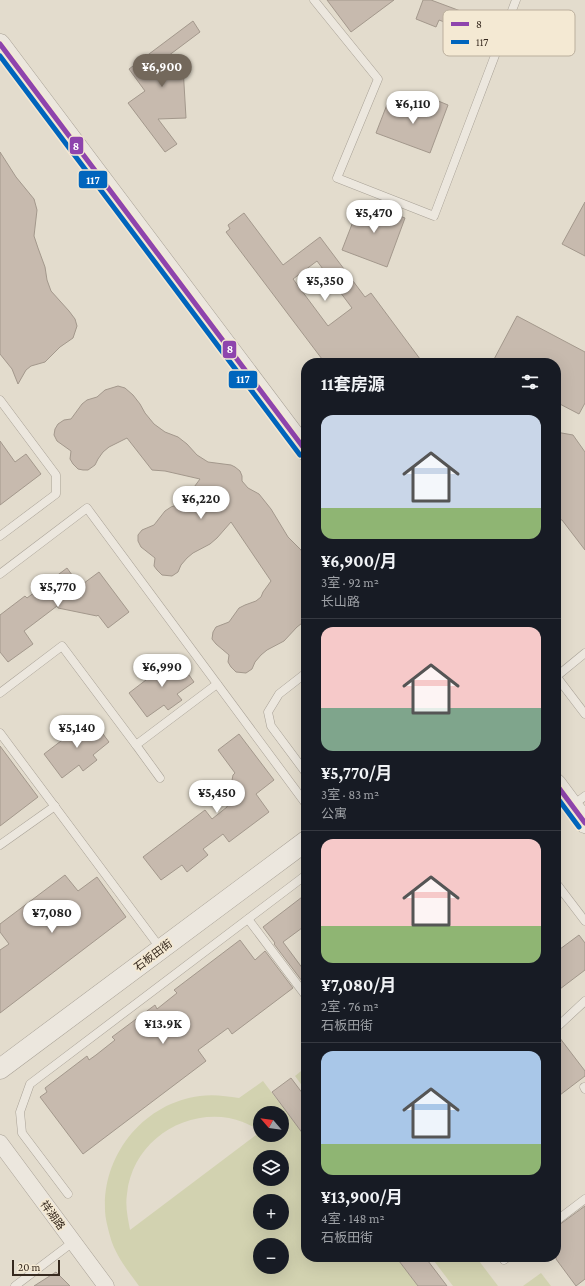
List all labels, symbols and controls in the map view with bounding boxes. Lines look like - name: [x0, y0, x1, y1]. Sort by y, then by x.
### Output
- legend: [443, 10, 575, 56]
- text: 8: [476, 18, 482, 30]
- text: 117: [476, 36, 488, 48]
- pin: ¥6,900: [129, 54, 195, 88]
- text: ¥6,900: [142, 59, 182, 74]
- pin: ¥6,110: [380, 91, 446, 125]
- text: ¥6,110: [395, 96, 431, 111]
- line badge: 8: [69, 136, 84, 155]
- text: 8: [73, 140, 79, 152]
- line badge: 117: [78, 170, 108, 189]
- text: 117: [86, 174, 100, 186]
- pin: ¥5,470: [341, 200, 407, 234]
- text: ¥5,470: [355, 205, 393, 220]
- pin: ¥5,350: [292, 268, 358, 302]
- text: ¥5,350: [306, 273, 344, 288]
- line badge: 8: [222, 340, 237, 359]
- text: 8: [227, 343, 233, 355]
- line badge: 117: [228, 370, 258, 389]
- icon: filters: [519, 371, 541, 393]
- text: 117: [236, 373, 250, 385]
- text: 11套房源: [321, 375, 385, 394]
- icon: home: [395, 441, 467, 513]
- pin: ¥6,220: [168, 486, 234, 520]
- text: ¥6,220: [182, 491, 220, 506]
- text: ¥6,900/月: [321, 552, 397, 571]
- pin: ¥5,770: [25, 574, 91, 608]
- text: 3室 · 92 m²: [321, 575, 379, 590]
- text: ¥5,770: [40, 579, 76, 594]
- text: 长山路: [321, 594, 360, 609]
- icon: home: [395, 653, 467, 725]
- pin: ¥6,990: [129, 654, 195, 688]
- text: ¥6,990: [142, 659, 182, 674]
- pin: ¥5,140: [44, 715, 110, 749]
- text: ¥5,140: [59, 720, 95, 735]
- text: ¥5,770/月: [321, 764, 392, 783]
- pin: ¥5,450: [184, 780, 250, 814]
- text: ¥5,450: [198, 785, 236, 800]
- text: 3室 · 83 m²: [321, 787, 379, 802]
- text: 公寓: [321, 806, 347, 821]
- icon: home: [395, 865, 467, 937]
- pin: ¥7,080: [19, 900, 85, 934]
- text: ¥7,080: [32, 905, 72, 920]
- street label: 石板田街: [132, 937, 174, 973]
- text: ¥7,080/月: [321, 976, 397, 995]
- text: 2室 · 76 m²: [321, 999, 379, 1014]
- pin: ¥13.9K: [130, 1011, 196, 1045]
- text: ¥13.9K: [144, 1016, 182, 1031]
- text: 石板田街: [321, 1018, 373, 1033]
- icon: home: [395, 1077, 467, 1149]
- north arrow: [253, 1106, 289, 1142]
- map controls: [253, 1106, 289, 1274]
- button: layers: [253, 1150, 289, 1186]
- text: ¥13,900/月: [321, 1188, 403, 1207]
- button: +: [253, 1194, 289, 1230]
- street label: 祥湖路: [38, 1198, 68, 1232]
- text: 4室 · 148 m²: [321, 1211, 385, 1226]
- text: 石板田街: [321, 1230, 373, 1245]
- button: −: [253, 1238, 289, 1274]
- scale bar: [12, 1258, 60, 1277]
- text: 20 m: [18, 1261, 40, 1273]

